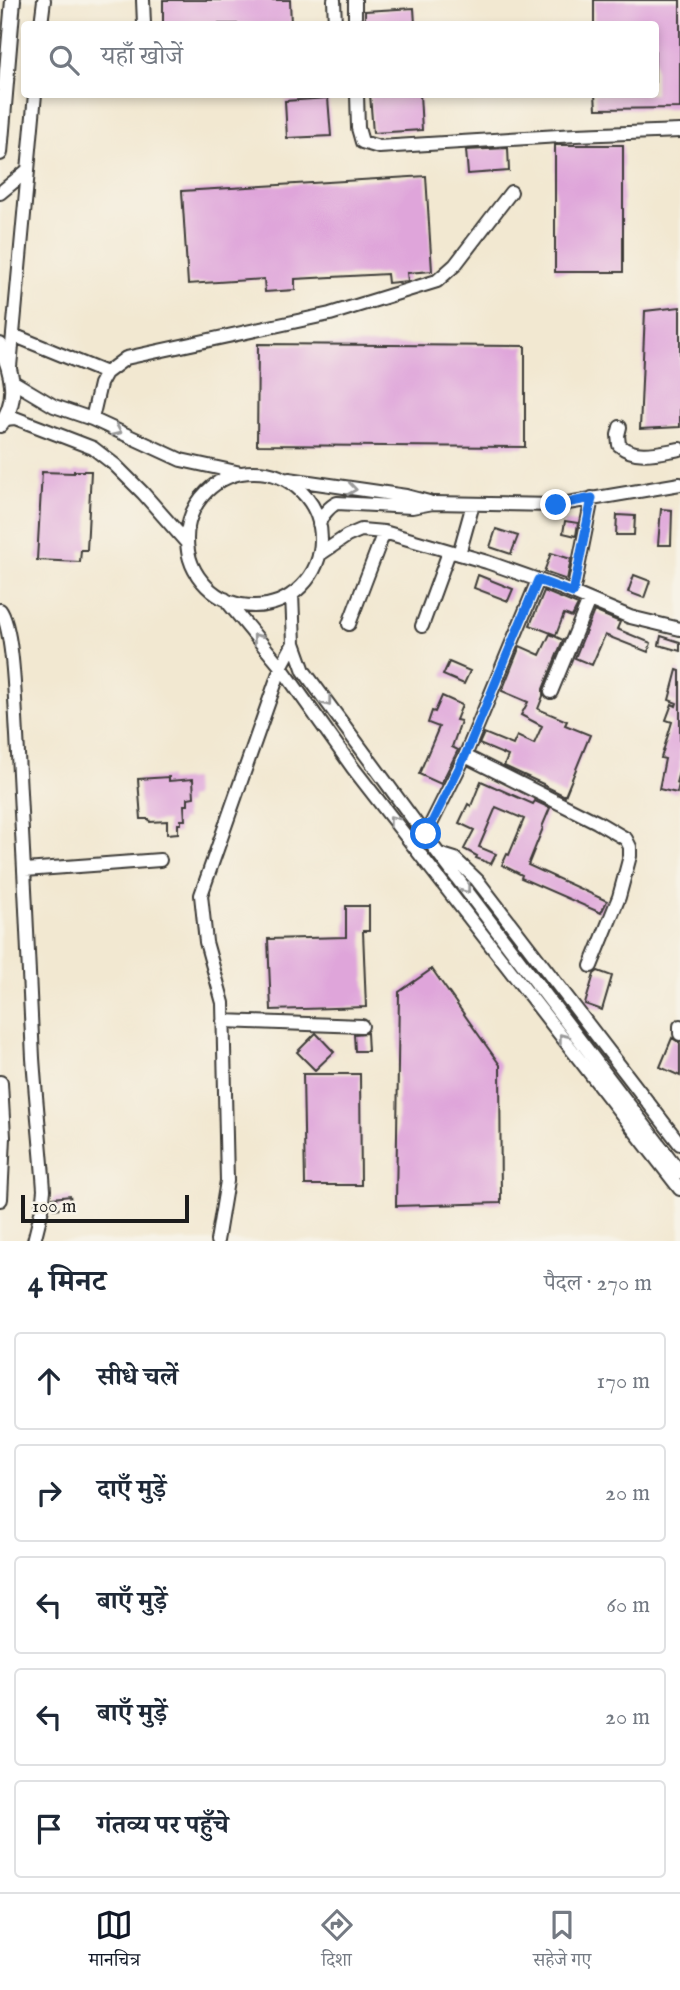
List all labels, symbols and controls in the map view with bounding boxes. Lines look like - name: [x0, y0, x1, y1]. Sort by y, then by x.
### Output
- search box: [21, 21, 659, 98]
- text: यहाँ खोजें: [101, 40, 183, 73]
- icon: search: [45, 41, 83, 79]
- one-way arrow: [110, 423, 123, 437]
- one-way arrow: [346, 481, 358, 496]
- route end: [540, 489, 571, 520]
- one-way arrow: [253, 633, 265, 646]
- one-way arrow: [319, 694, 331, 706]
- one-way arrow: [389, 815, 402, 828]
- route start: [410, 818, 441, 849]
- one-way arrow: [457, 882, 470, 894]
- one-way arrow: [559, 1033, 572, 1046]
- scale bar: [21, 1192, 189, 1224]
- text: 100 m: [32, 1195, 76, 1219]
- text: 4 मिनट: [28, 1264, 106, 1302]
- text: पैदल · 270 m: [544, 1269, 652, 1298]
- text: सीधे चलें: [97, 1361, 178, 1394]
- icon: ahead: [30, 1362, 68, 1400]
- text: 170 m: [597, 1367, 650, 1396]
- text: दाएँ मुड़ें: [97, 1473, 166, 1506]
- icon: right: [30, 1474, 68, 1512]
- text: 20 m: [605, 1479, 650, 1508]
- text: बाएँ मुड़ें: [97, 1585, 167, 1618]
- icon: left: [30, 1586, 68, 1624]
- text: 60 m: [606, 1591, 650, 1620]
- text: बाएँ मुड़ें: [97, 1697, 167, 1730]
- icon: left: [30, 1698, 68, 1736]
- text: 20 m: [605, 1703, 650, 1732]
- text: गंतव्य पर पहुँचे: [97, 1809, 229, 1842]
- icon: arrive: [30, 1810, 68, 1848]
- tab: मानचित्र: [89, 1906, 140, 1978]
- tab: दिशा: [318, 1906, 356, 1978]
- tab: सहेजे गए: [533, 1906, 591, 1978]

